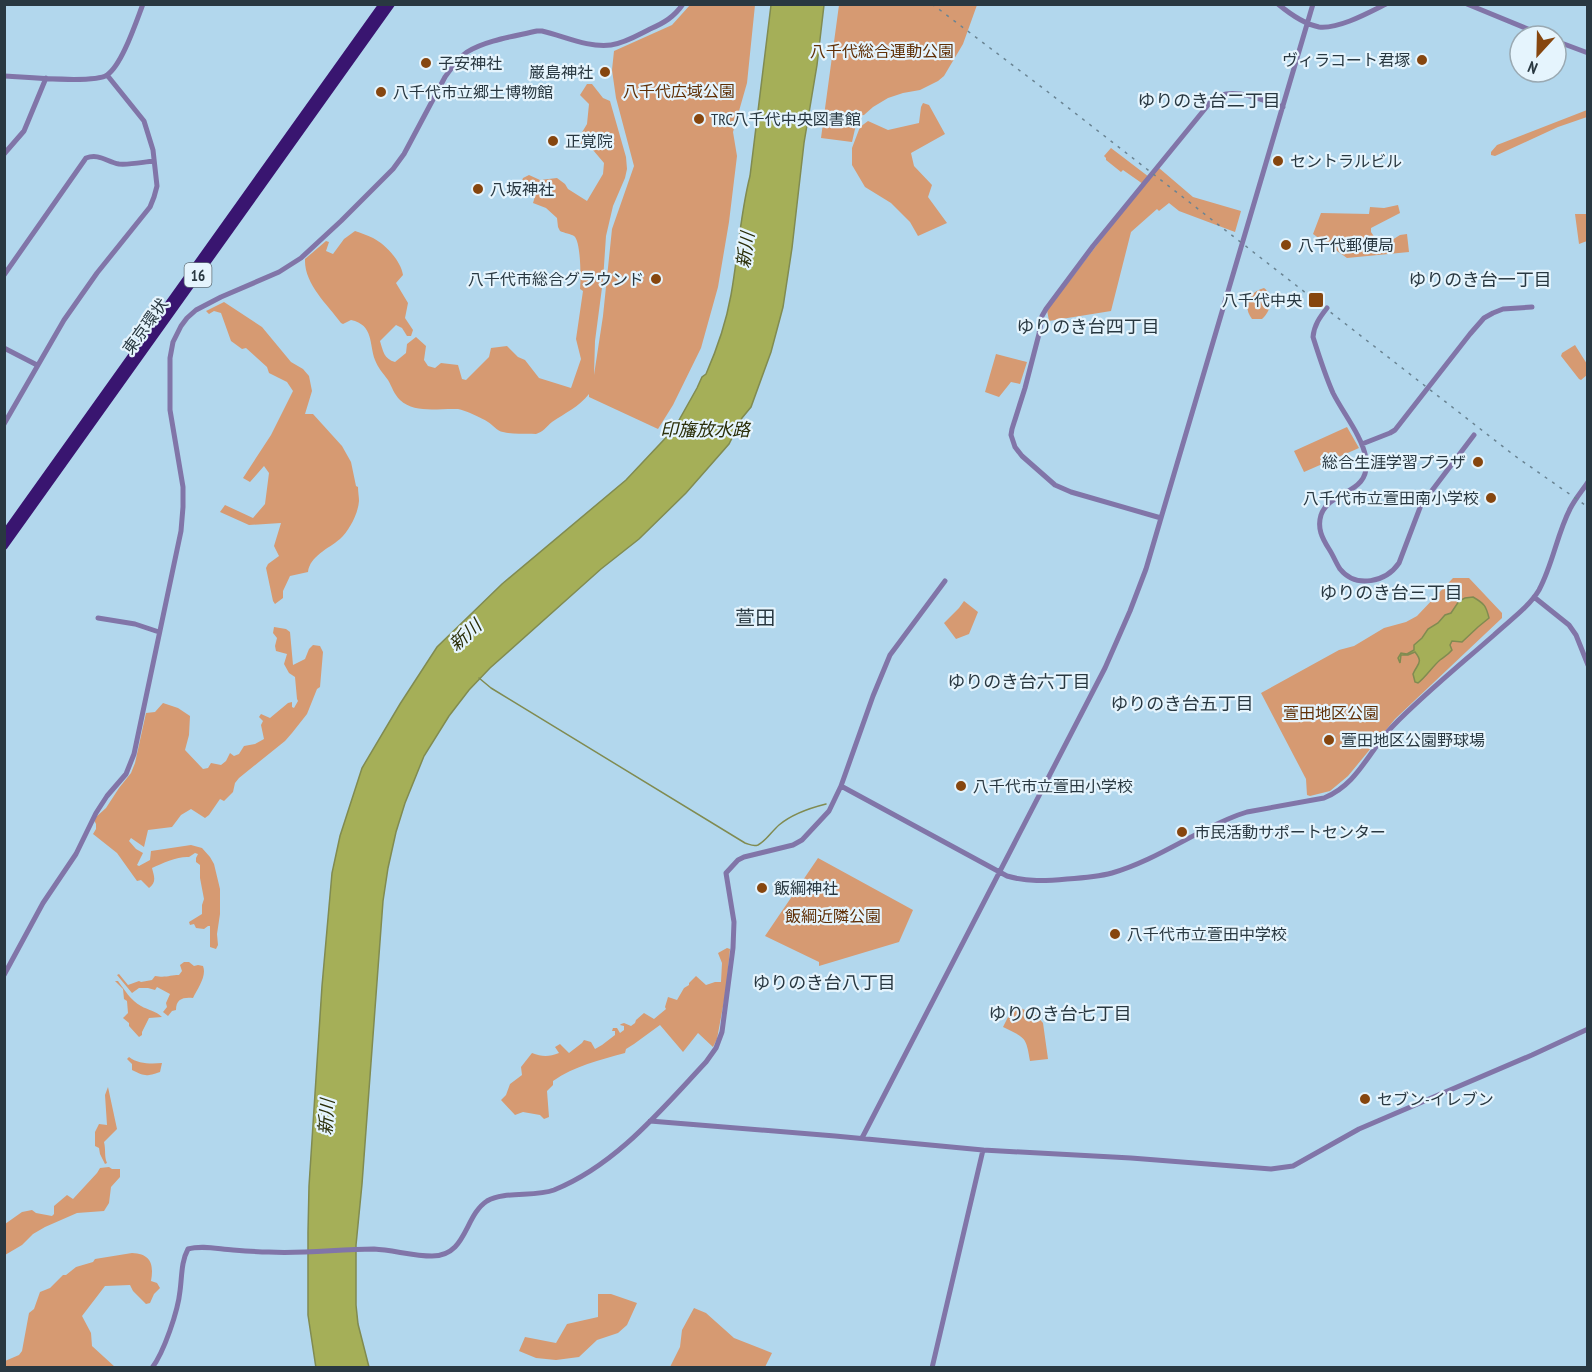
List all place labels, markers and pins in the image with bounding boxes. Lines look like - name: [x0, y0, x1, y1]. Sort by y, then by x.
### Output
- place label: ヴィラコート君塚: [1282, 50, 1410, 70]
- place label: 子安神社: [438, 53, 502, 73]
- marker: ヴィラコート君塚: [1415, 53, 1429, 67]
- marker: 子安神社: [419, 56, 433, 70]
- place label: 巌島神社: [529, 62, 593, 82]
- marker: 巌島神社: [598, 65, 612, 79]
- place label: 八千代市立郷土博物館: [393, 82, 553, 102]
- marker: 八千代市立郷土博物館: [374, 85, 388, 99]
- place label: TRC八千代中央図書館: [711, 109, 861, 129]
- marker: TRC八千代中央図書館: [692, 112, 706, 126]
- place label: 正覚院: [565, 131, 613, 151]
- marker: 正覚院: [546, 134, 560, 148]
- place label: セントラルビル: [1290, 151, 1402, 171]
- marker: セントラルビル: [1271, 154, 1285, 168]
- place label: 八坂神社: [490, 179, 554, 199]
- marker: 八坂神社: [471, 182, 485, 196]
- place label: 八千代郵便局: [1298, 235, 1394, 255]
- marker: 八千代郵便局: [1279, 238, 1293, 252]
- place label: 八千代市総合グラウンド: [468, 269, 644, 289]
- marker: 八千代市総合グラウンド: [649, 272, 663, 286]
- place label: 八千代中央: [1222, 290, 1302, 310]
- marker: 八千代中央: [1307, 291, 1325, 309]
- place label: 総合生涯学習プラザ: [1322, 452, 1466, 472]
- marker: 総合生涯学習プラザ: [1471, 455, 1485, 469]
- place label: 八千代市立萱田南小学校: [1303, 488, 1479, 508]
- marker: 八千代市立萱田南小学校: [1484, 491, 1498, 505]
- place label: 萱田地区公園野球場: [1341, 730, 1485, 750]
- marker: 萱田地区公園野球場: [1322, 733, 1336, 747]
- place label: 八千代市立萱田小学校: [973, 776, 1133, 796]
- marker: 八千代市立萱田小学校: [954, 779, 968, 793]
- place label: 市民活動サポートセンター: [1194, 822, 1386, 842]
- marker: 市民活動サポートセンター: [1175, 825, 1189, 839]
- place label: 飯綱神社: [774, 878, 838, 898]
- marker: 飯綱神社: [755, 881, 769, 895]
- place label: 八千代市立萱田中学校: [1127, 924, 1287, 944]
- marker: 八千代市立萱田中学校: [1108, 927, 1122, 941]
- place label: セブン-イレブン: [1377, 1089, 1494, 1109]
- marker: セブン-イレブン: [1358, 1092, 1372, 1106]

